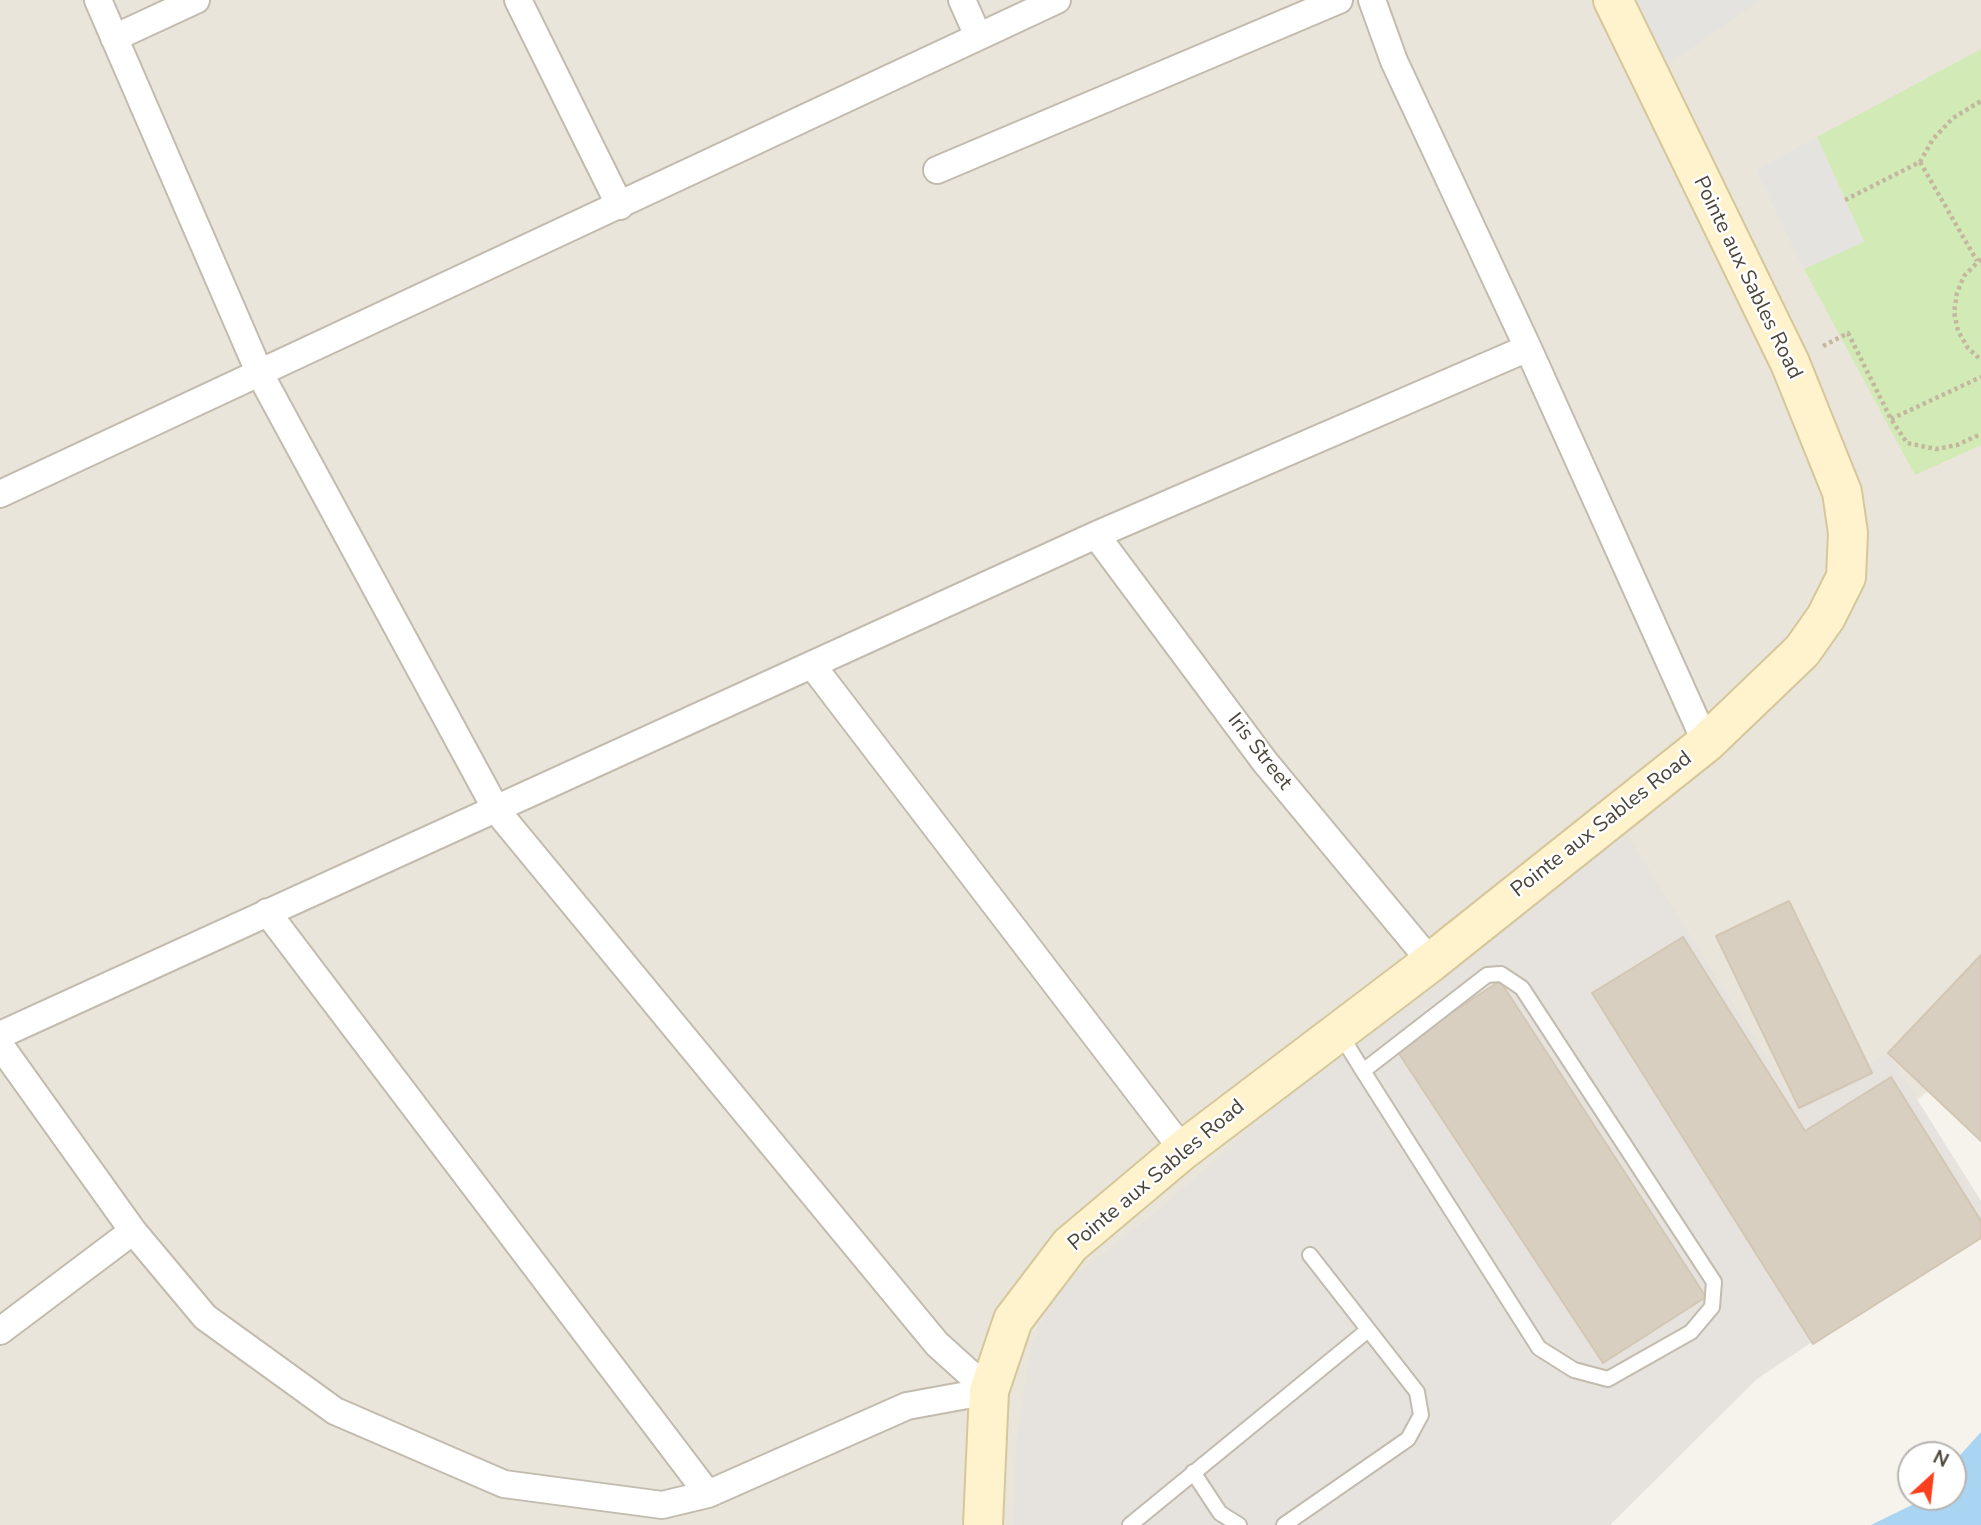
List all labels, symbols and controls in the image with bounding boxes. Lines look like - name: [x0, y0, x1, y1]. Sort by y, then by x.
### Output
- street label: Pointe aux Sables Road: [1687, 173, 1807, 383]
- street label: Iris Street: [1221, 709, 1297, 795]
- street label: Pointe aux Sables Road: [1507, 747, 1697, 903]
- street label: Pointe aux Sables Road: [1064, 1095, 1250, 1257]
- north arrow: [1897, 1441, 1967, 1511]
- text: N: [1928, 1444, 1953, 1474]

